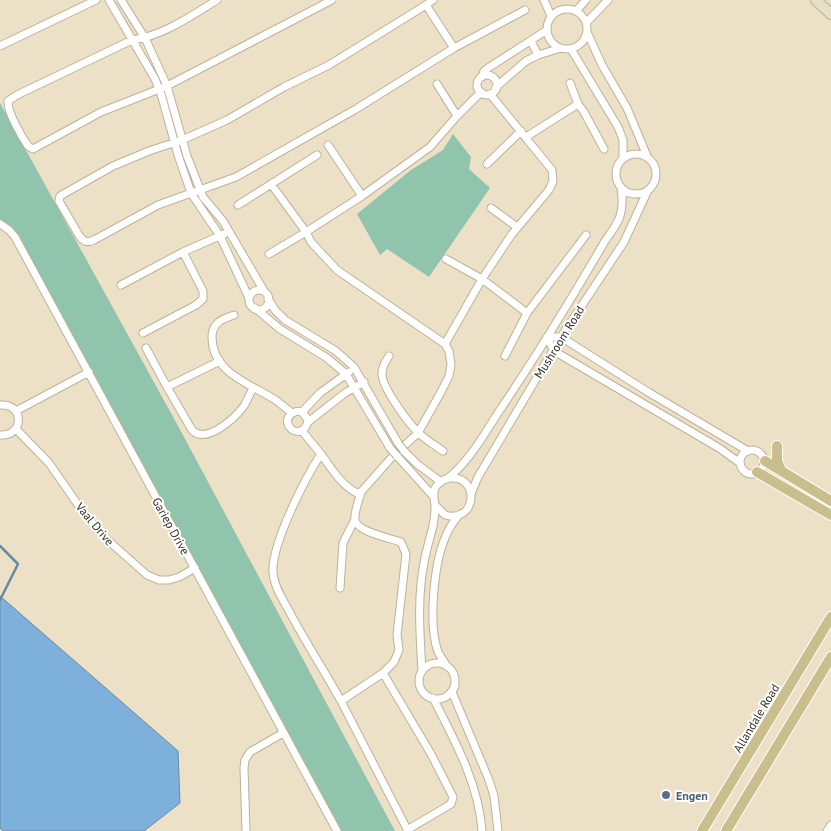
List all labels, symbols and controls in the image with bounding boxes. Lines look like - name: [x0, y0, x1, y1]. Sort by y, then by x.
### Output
- street label: Mushroom Road: [531, 303, 587, 381]
- street label: Gariep Drive: [149, 495, 193, 557]
- street label: Vaal Drive: [72, 499, 117, 549]
- street label: Allandale Road: [730, 681, 782, 755]
- place label: Engen: [676, 788, 708, 803]
- marker: Engen: [660, 789, 672, 801]

